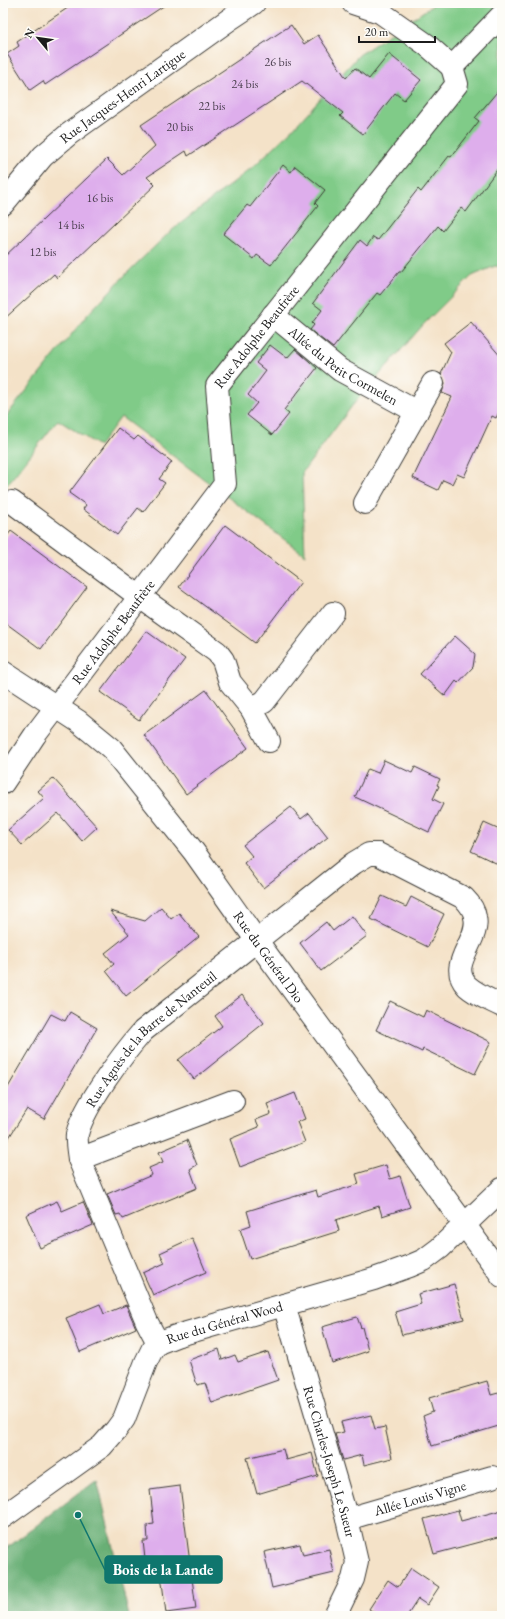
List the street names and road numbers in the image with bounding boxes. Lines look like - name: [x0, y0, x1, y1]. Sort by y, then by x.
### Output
- street label: Rue Jacques-Henri Lartigue: [56, 45, 189, 147]
- street label: Rue Adolphe Beaufrère: [210, 281, 303, 392]
- street label: Allée du Petit Cormelen: [284, 322, 402, 409]
- street label: Rue Adolphe Beaufrère: [68, 576, 159, 688]
- street label: Rue du Général Dio: [230, 907, 308, 1006]
- street label: Rue Agnès de la Barre de Nanteuil: [81, 967, 221, 1111]
- street label: Rue du Général Wood: [163, 1297, 286, 1348]
- street label: Rue Charles-Joseph Le Sueur: [299, 1383, 360, 1539]
- street label: Allée Louis Vigne: [371, 1476, 469, 1520]

